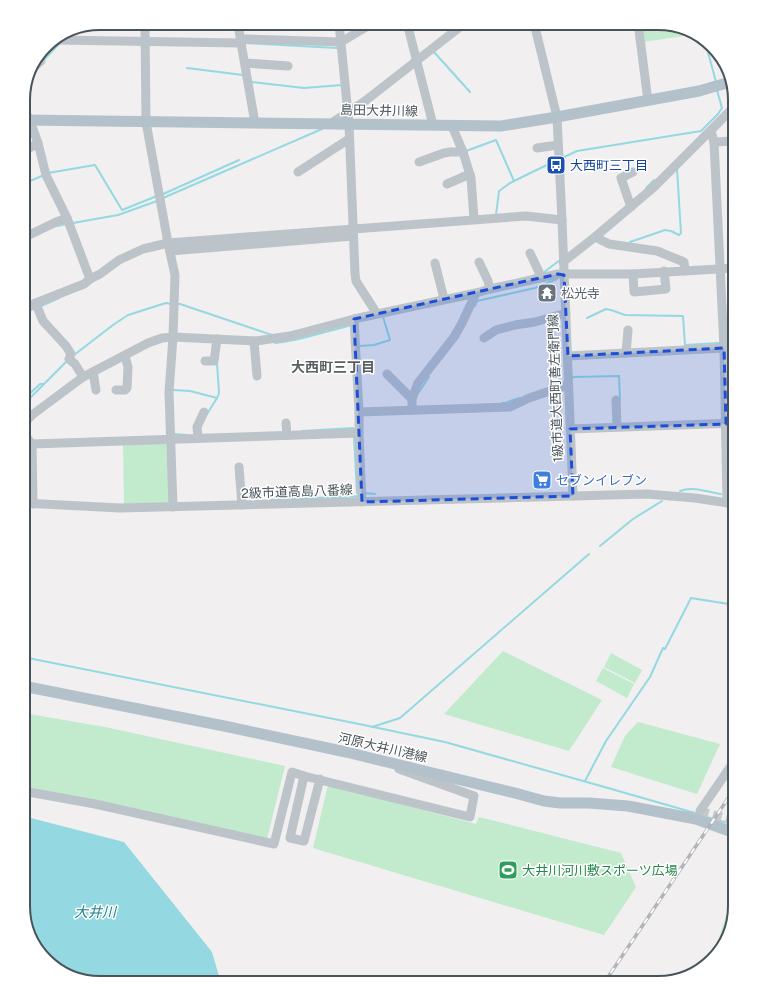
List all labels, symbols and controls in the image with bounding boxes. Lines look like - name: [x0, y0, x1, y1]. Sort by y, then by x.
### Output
- street label: 島田大井川線: [340, 102, 418, 119]
- bus stop icon: 大西町三丁目: [545, 154, 567, 176]
- place label: 大西町三丁目: [570, 158, 648, 173]
- temple icon: 松光寺: [536, 282, 558, 304]
- place label: 松光寺: [561, 286, 600, 301]
- street label: 1級市道大西町善左衛門線: [545, 314, 566, 462]
- district label: 大西町三丁目: [291, 359, 375, 375]
- supermarket icon: セブンイレブン: [531, 469, 553, 491]
- place label: セブンイレブン: [556, 473, 647, 488]
- street label: 2級市道高島八番線: [241, 482, 353, 501]
- street label: 河原大井川港線: [337, 730, 429, 765]
- sports icon: 大井川河川敷スポーツ広場: [497, 859, 519, 881]
- place label: 大井川河川敷スポーツ広場: [522, 863, 678, 878]
- water label: 大井川: [74, 904, 118, 920]

